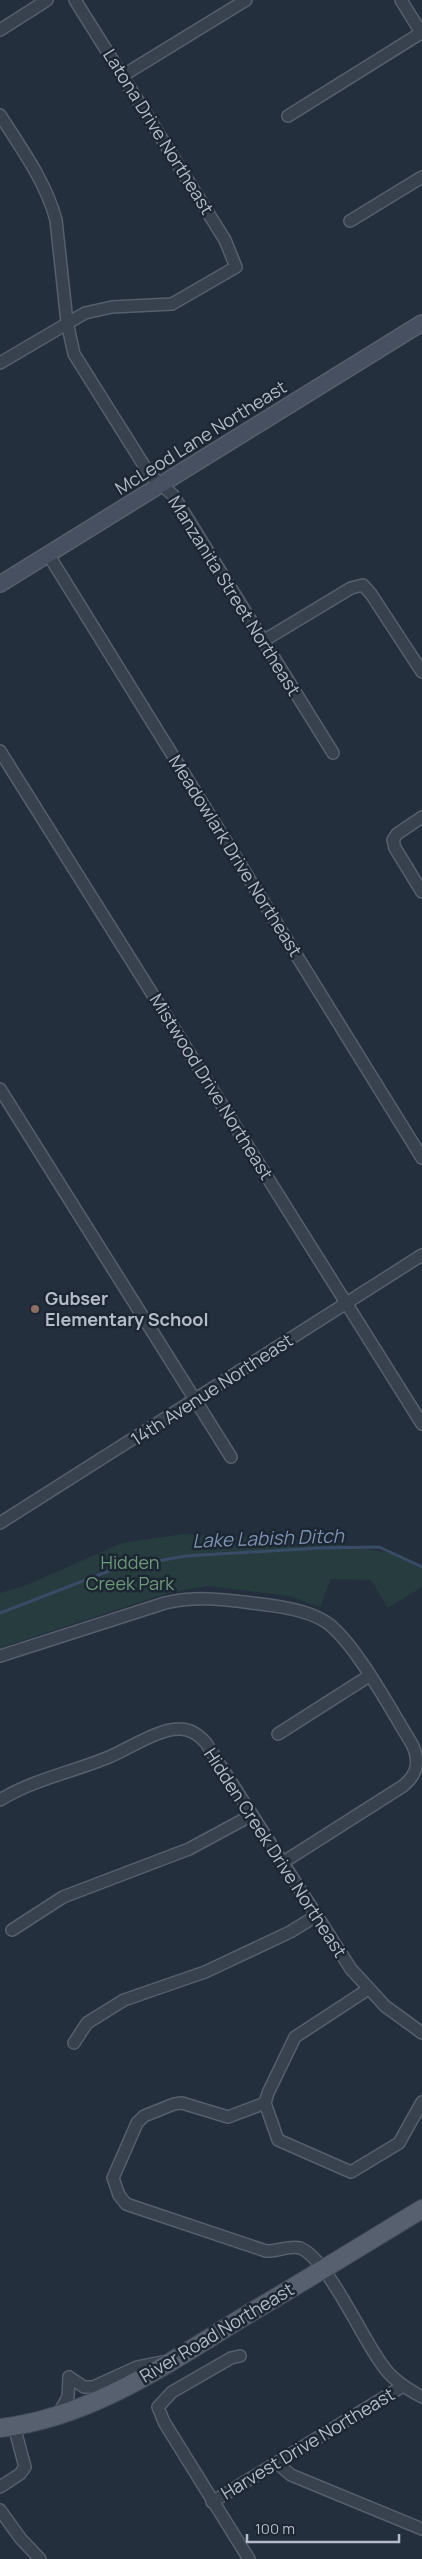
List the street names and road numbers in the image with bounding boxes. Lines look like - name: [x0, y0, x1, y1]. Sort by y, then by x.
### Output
- street label: Latona Drive Northeast: [98, 44, 220, 219]
- street label: McLeod Lane Northeast: [110, 375, 291, 500]
- street label: Manzanita Street Northeast: [163, 491, 306, 700]
- street label: Meadowlark Drive Northeast: [164, 750, 308, 961]
- street label: Mistwood Drive Northeast: [145, 989, 279, 1184]
- street label: 14th Avenue Northeast: [126, 1328, 297, 1451]
- street label: Hidden Creek Drive Northeast: [199, 1743, 353, 1962]
- street label: River Road Northeast: [135, 2277, 298, 2388]
- street label: Harvest Drive Northeast: [216, 2382, 399, 2505]

